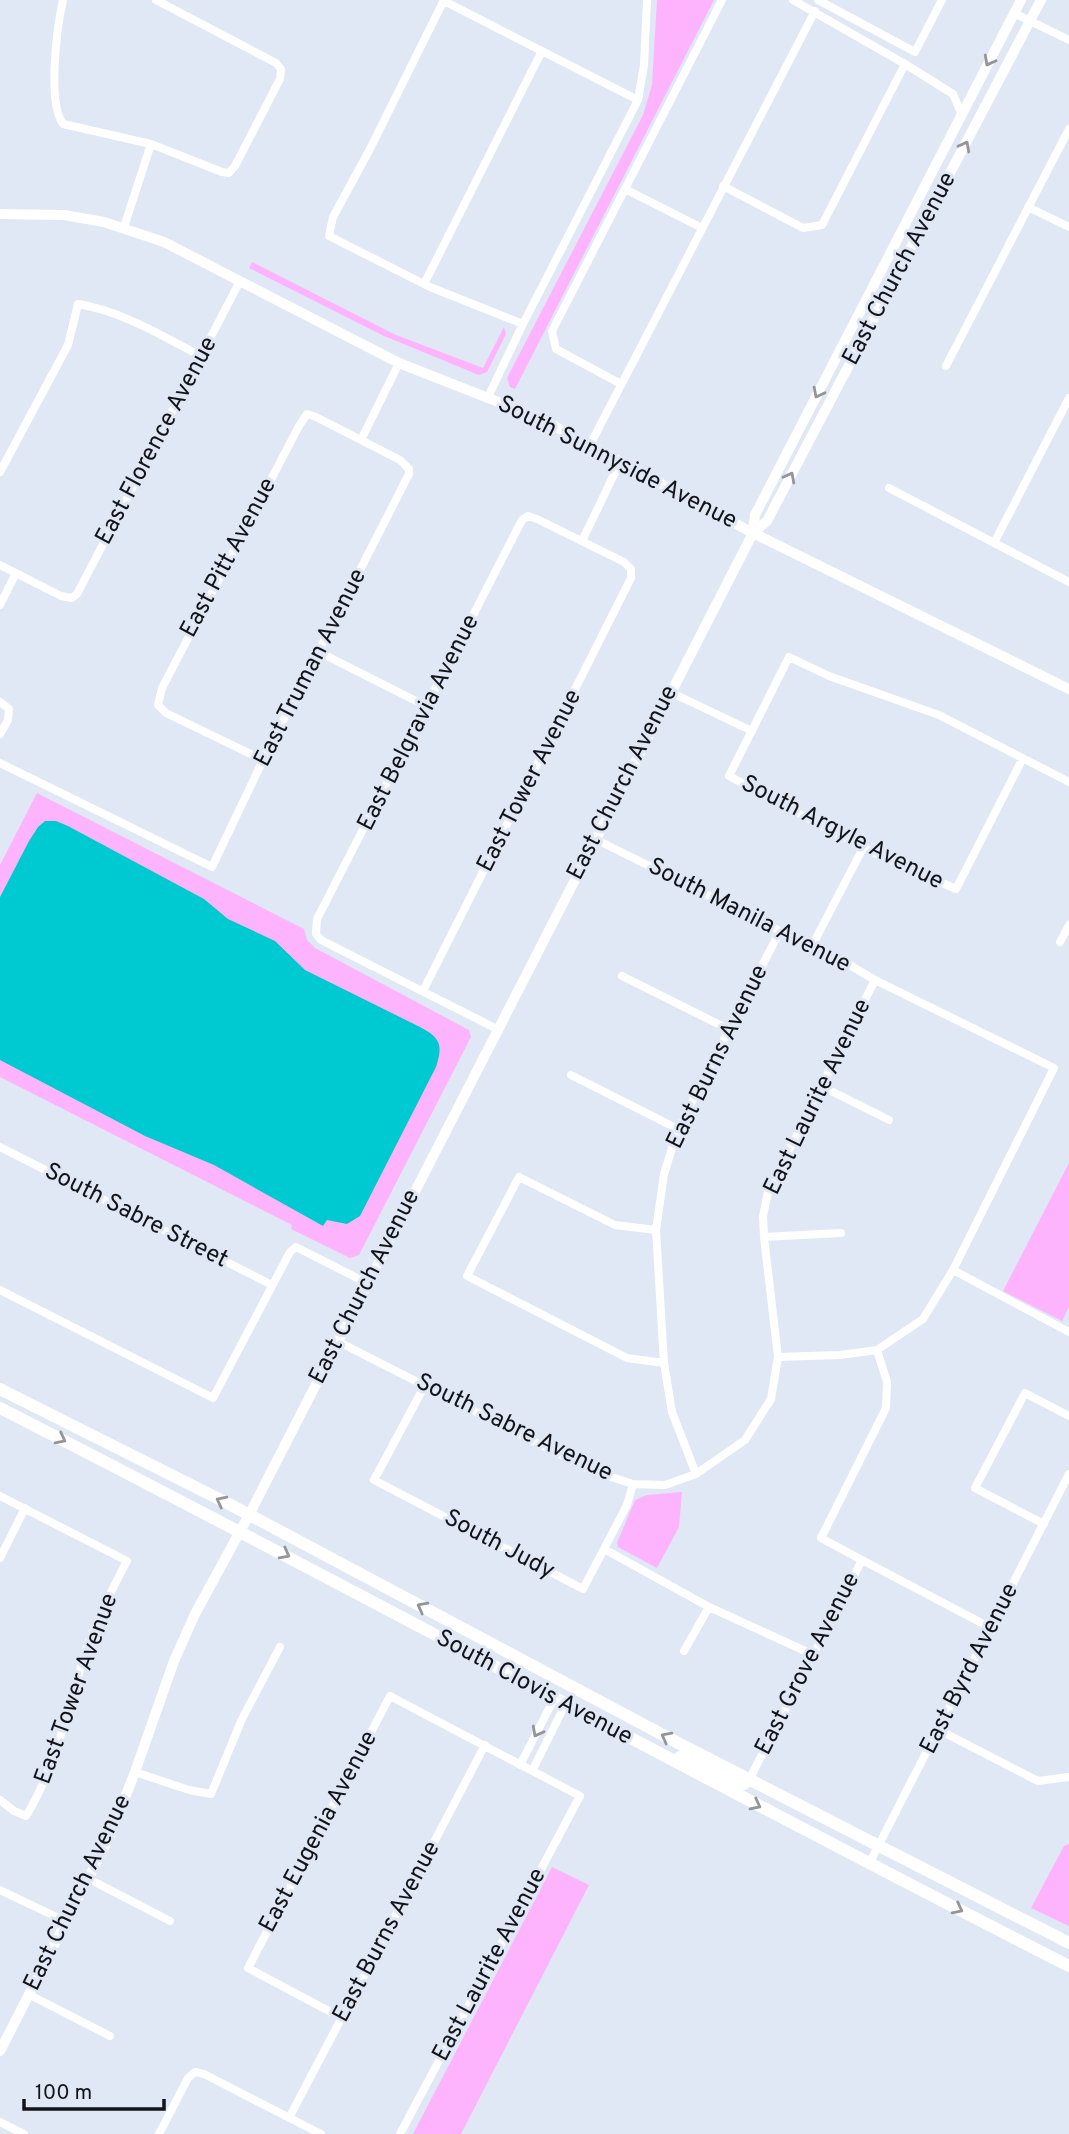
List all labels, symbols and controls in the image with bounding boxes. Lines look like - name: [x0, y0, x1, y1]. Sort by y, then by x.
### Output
- one-way arrow: [984, 53, 997, 66]
- one-way arrow: [957, 141, 970, 153]
- street label: East Church Avenue: [836, 167, 964, 371]
- street label: East Florence Avenue: [89, 332, 225, 550]
- one-way arrow: [812, 386, 826, 398]
- street label: South Sunnyside Avenue: [492, 390, 742, 536]
- one-way arrow: [782, 472, 795, 485]
- street label: East Pitt Avenue: [174, 473, 284, 643]
- street label: East Truman Avenue: [248, 564, 374, 772]
- street label: East Belgravia Avenue: [351, 610, 487, 836]
- street label: East Church Avenue: [561, 681, 685, 885]
- street label: East Tower Avenue: [471, 685, 589, 877]
- street label: South Argyle Avenue: [736, 769, 948, 897]
- street label: South Manila Avenue: [643, 852, 855, 980]
- street label: East Burns Avenue: [660, 960, 776, 1154]
- street label: East Laurite Avenue: [758, 994, 878, 1200]
- street label: South Sabre Street: [39, 1157, 233, 1275]
- street label: East Church Avenue: [303, 1185, 427, 1389]
- street label: South Sabre Avenue: [411, 1367, 617, 1489]
- one-way arrow: [54, 1431, 66, 1444]
- one-way arrow: [216, 1495, 228, 1509]
- street label: South Judy: [438, 1503, 560, 1587]
- one-way arrow: [278, 1546, 290, 1560]
- street label: East Grove Avenue: [749, 1568, 867, 1760]
- street label: East Byrd Avenue: [914, 1579, 1026, 1759]
- street label: East Tower Avenue: [29, 1589, 125, 1789]
- one-way arrow: [417, 1602, 429, 1616]
- street label: South Clovis Avenue: [431, 1624, 637, 1752]
- one-way arrow: [532, 1725, 545, 1737]
- street label: East Eugenia Avenue: [253, 1726, 385, 1938]
- one-way arrow: [661, 1732, 673, 1745]
- street label: East Church Avenue: [18, 1790, 138, 1996]
- one-way arrow: [748, 1797, 761, 1811]
- street label: East Burns Avenue: [327, 1836, 447, 2028]
- street label: East Laurite Avenue: [426, 1863, 554, 2067]
- one-way arrow: [951, 1901, 963, 1915]
- scale bar: [24, 2068, 164, 2112]
- text: 100 m: [35, 2080, 92, 2107]

